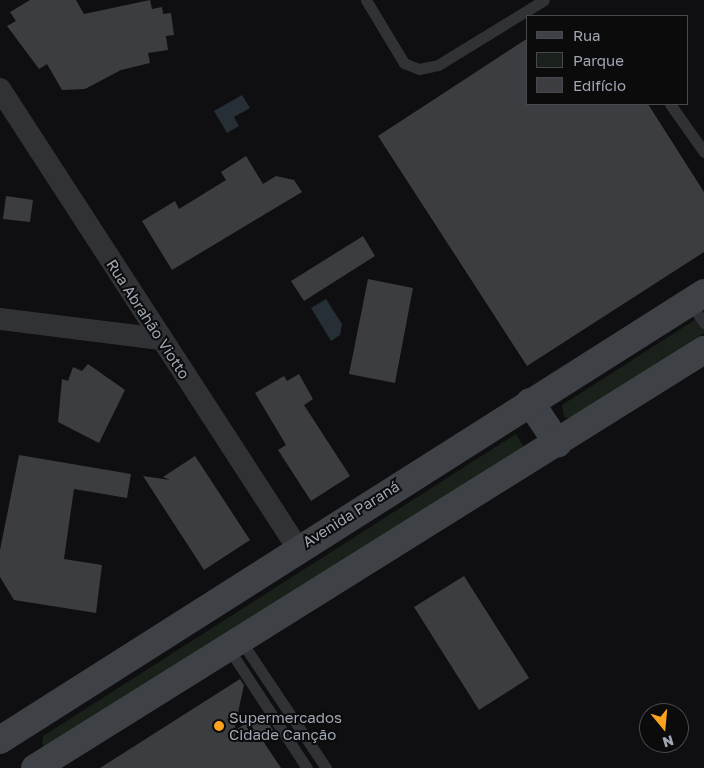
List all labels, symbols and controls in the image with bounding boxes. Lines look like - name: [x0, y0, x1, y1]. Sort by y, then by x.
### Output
- legend: [526, 15, 689, 105]
- text: Rua: [573, 26, 600, 44]
- text: Parque: [573, 51, 624, 69]
- text: Edifício: [573, 76, 626, 94]
- street label: Rua Abrahão Viotto: [103, 256, 193, 382]
- street label: Avenida Paraná: [299, 477, 403, 551]
- north arrow: [639, 703, 689, 753]
- place label: Supermercados Cidade Canção: [229, 708, 342, 743]
- marker: Supermercados Cidade Canção: [213, 720, 225, 732]
- text: N: [661, 732, 676, 752]

